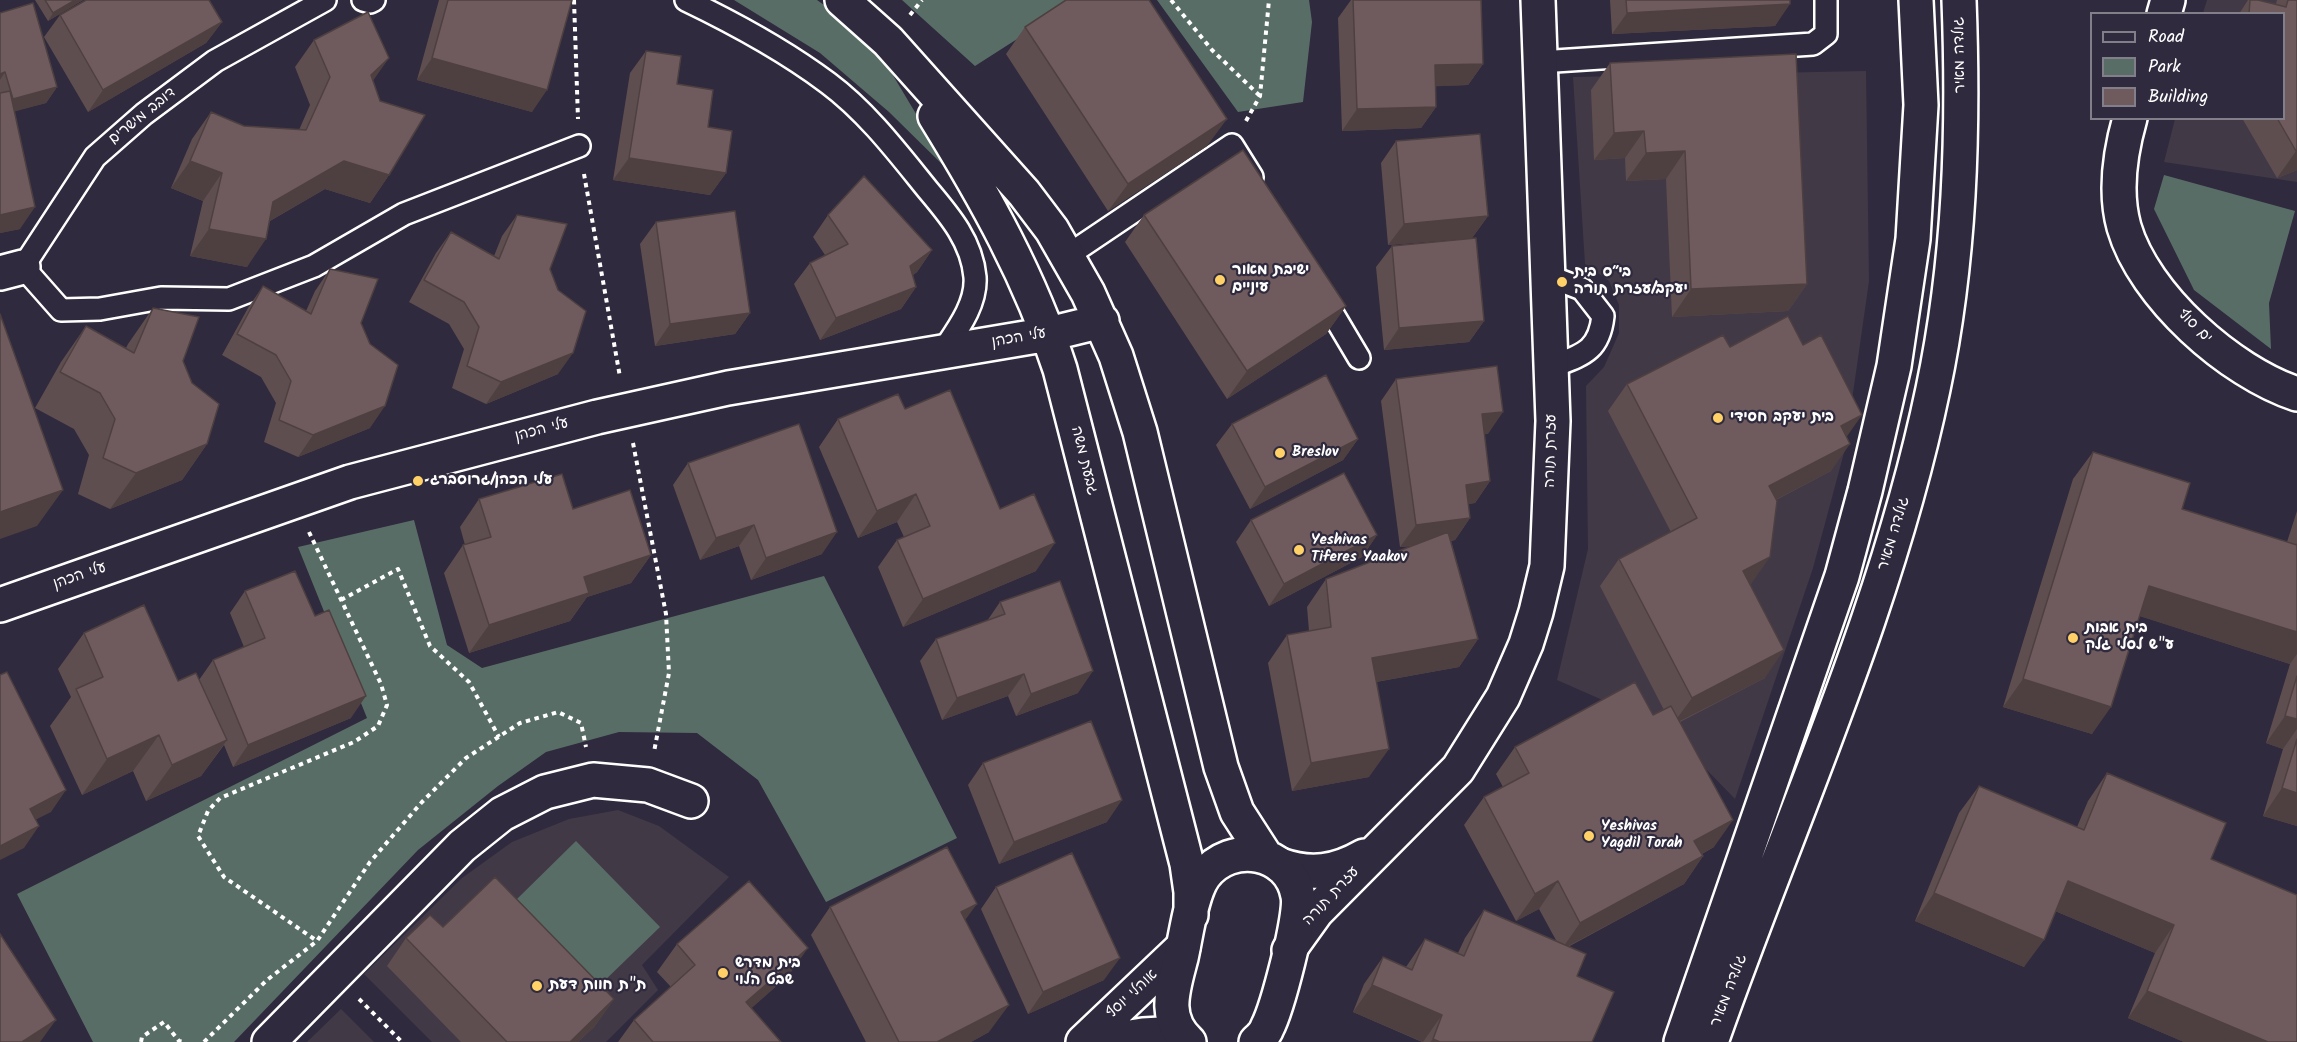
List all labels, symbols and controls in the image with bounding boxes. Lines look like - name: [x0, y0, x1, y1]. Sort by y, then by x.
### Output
- legend: [2090, 12, 2285, 120]
- street label: גולדה מאיר: [1951, 17, 1971, 93]
- text: Road: [2148, 23, 2184, 52]
- text: Park: [2148, 53, 2181, 82]
- text: Building: [2148, 83, 2208, 112]
- street label: דובב מישרים: [106, 85, 180, 149]
- place label: ישיבת מאור עיניים: [1232, 262, 1309, 297]
- place label: בי״ס בית יעקב/עזרת תורה: [1574, 264, 1688, 299]
- marker: ישיבת מאור עיניים: [1213, 273, 1227, 287]
- marker: בי״ס בית יעקב/עזרת תורה: [1555, 275, 1569, 289]
- street label: ים סוף: [2173, 306, 2215, 348]
- street label: עלי הכהן: [990, 325, 1048, 353]
- place label: בית יעקב חסידי: [1730, 409, 1834, 427]
- marker: בית יעקב חסידי: [1711, 411, 1725, 425]
- street label: עזרת תורה: [1542, 414, 1562, 488]
- street label: עלי הכהן: [513, 415, 571, 447]
- street label: גבעת משה: [1066, 425, 1100, 497]
- place label: Breslov: [1292, 444, 1338, 462]
- marker: Breslov: [1273, 446, 1287, 460]
- place label: עלי הכהן/גרוסברג: [430, 472, 553, 490]
- marker: עלי הכהן/גרוסברג: [411, 474, 425, 488]
- street label: גולדה מאיר: [1875, 495, 1915, 573]
- place label: Yeshivas Tiferes Yaakov: [1311, 532, 1407, 567]
- marker: Yeshivas Tiferes Yaakov: [1292, 543, 1306, 557]
- street label: עלי הכהן: [51, 559, 109, 595]
- place label: בית אבות ע"ש לסלי גלק: [2085, 620, 2174, 655]
- marker: בית אבות ע"ש לסלי גלק: [2066, 631, 2080, 645]
- place label: Yeshivas Yagdil Torah: [1601, 818, 1683, 853]
- marker: Yeshivas Yagdil Torah: [1582, 829, 1596, 843]
- street label: עזרת תורה: [1300, 864, 1364, 930]
- street label: גולדה מאיר: [1708, 952, 1752, 1030]
- place label: בית מדרש שבט הלוי: [735, 955, 801, 990]
- marker: בית מדרש שבט הלוי: [716, 966, 730, 980]
- street label: אוהלי יוסף: [1104, 967, 1162, 1023]
- place label: ת"ת חוות דעת: [549, 977, 647, 995]
- marker: ת"ת חוות דעת: [530, 979, 544, 993]

